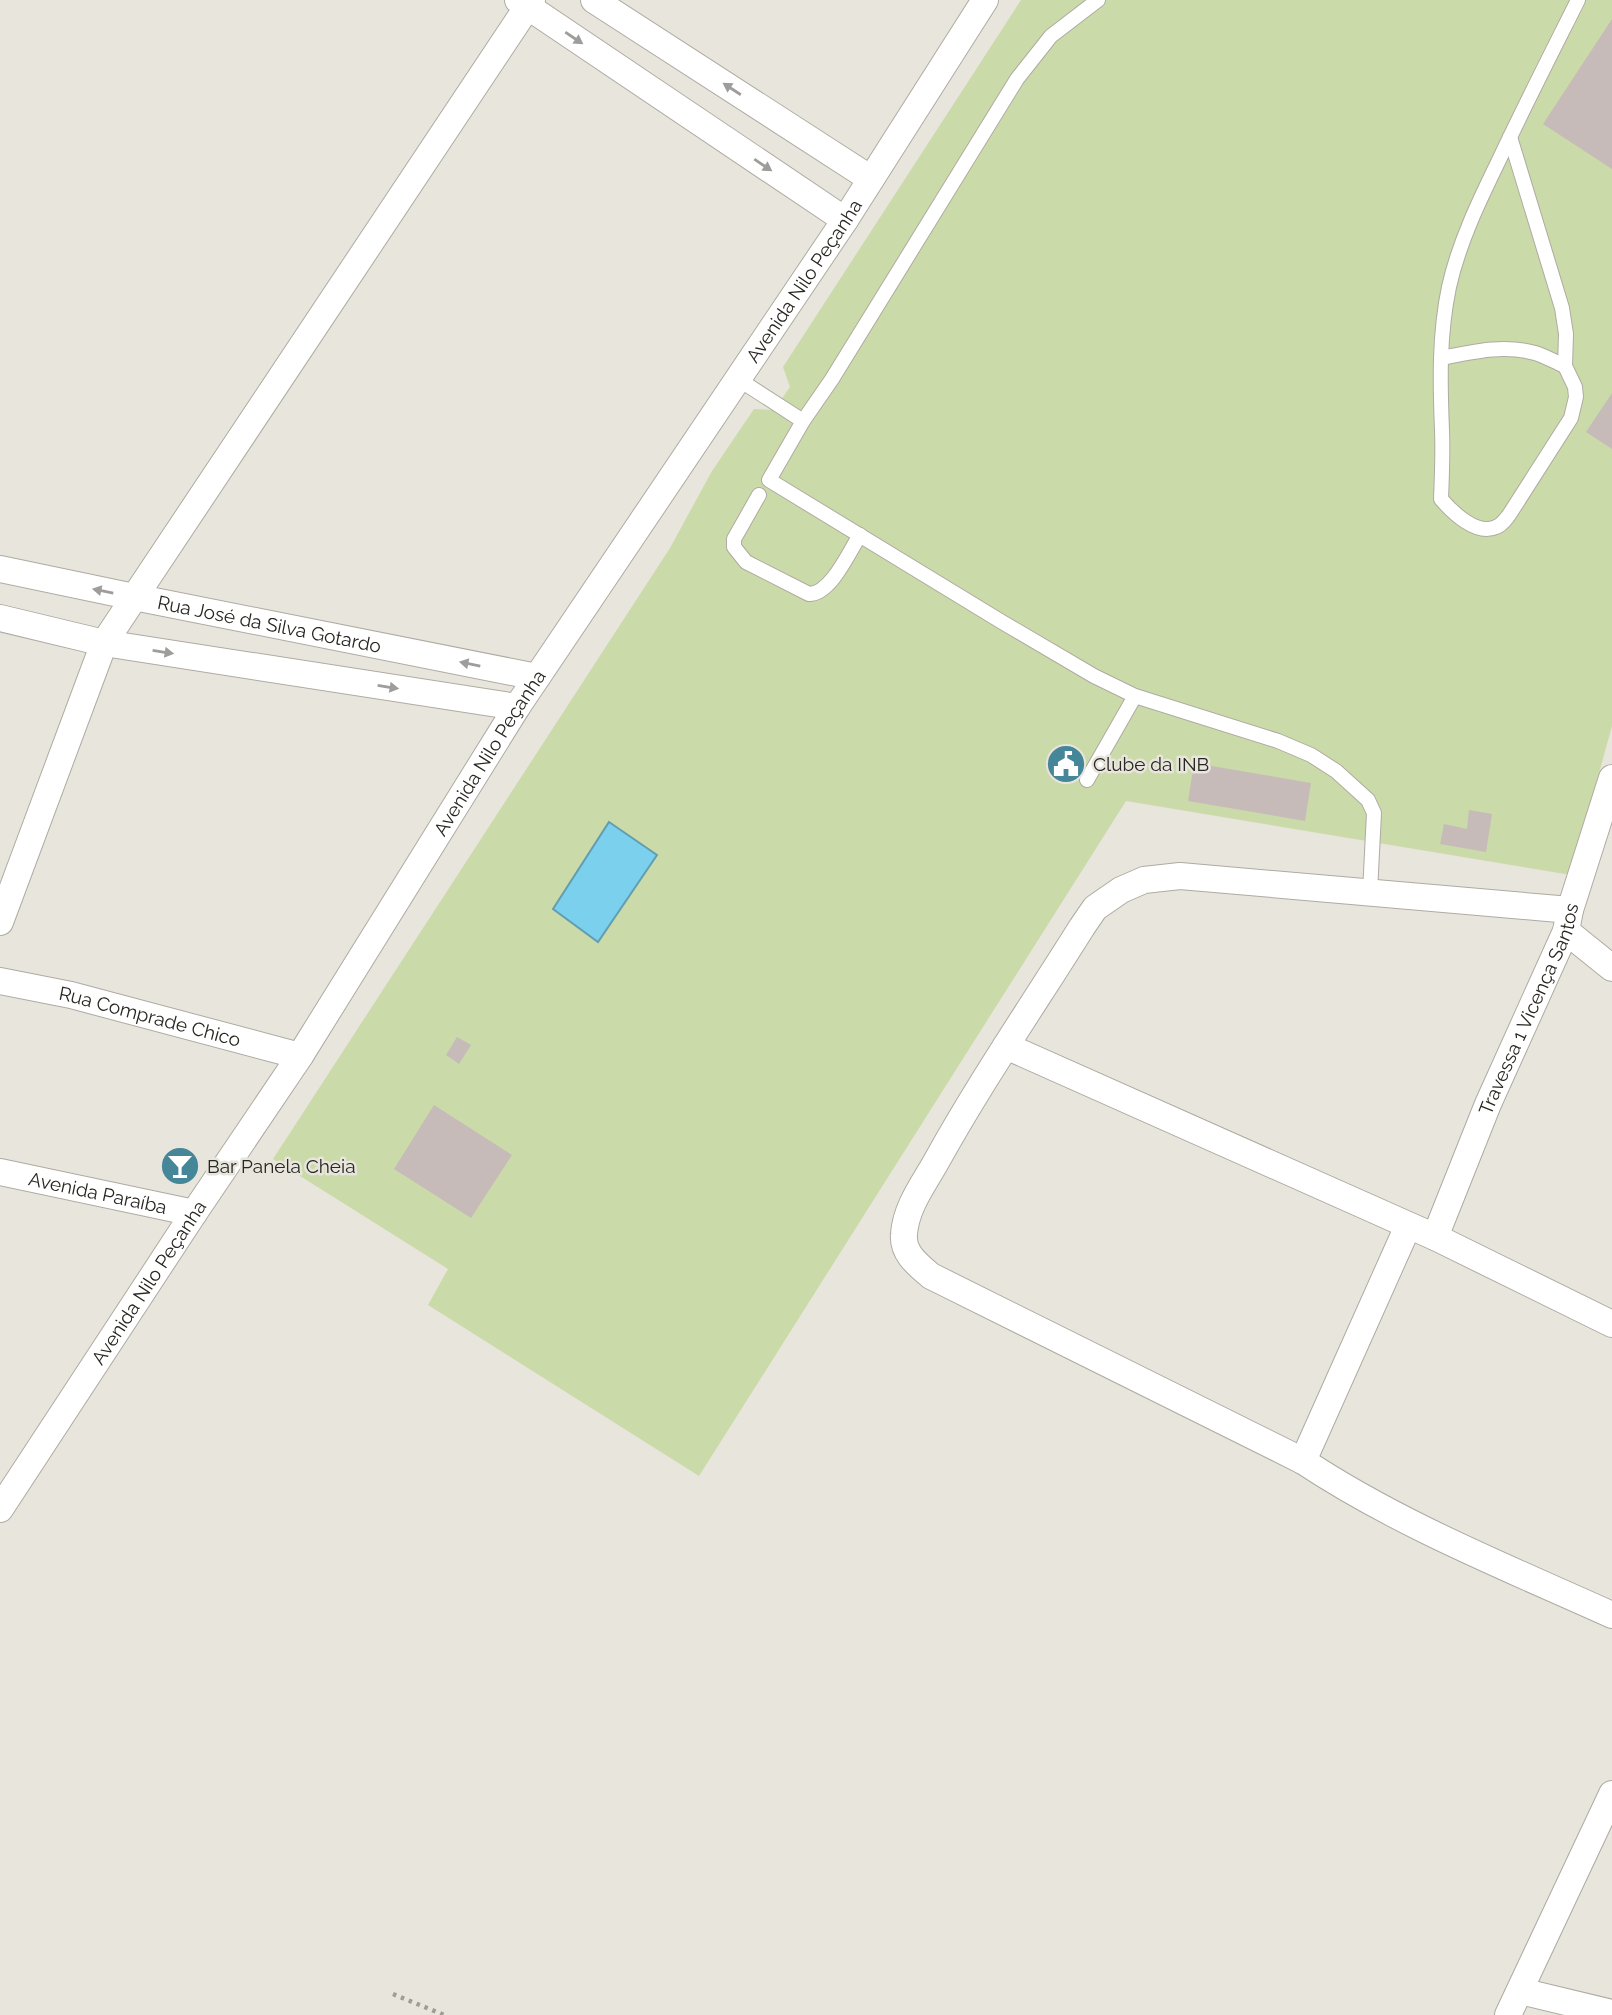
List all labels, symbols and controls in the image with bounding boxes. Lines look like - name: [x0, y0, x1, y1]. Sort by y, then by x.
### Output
- one-way arrow: [565, 31, 584, 44]
- one-way arrow: [722, 83, 741, 96]
- one-way arrow: [754, 158, 772, 172]
- street label: Avenida Nilo Peçanha: [741, 195, 866, 367]
- one-way arrow: [92, 585, 114, 596]
- street label: Rua José da Silva Gotardo: [156, 591, 383, 657]
- one-way arrow: [152, 647, 174, 658]
- one-way arrow: [459, 658, 481, 669]
- street label: Avenida Nilo Peçanha: [429, 666, 550, 839]
- one-way arrow: [377, 682, 399, 693]
- public building icon: Clube da INB: [1045, 743, 1087, 785]
- place label: Clube da INB: [1093, 753, 1209, 775]
- street label: Travessa 1 Vicença Santos: [1474, 900, 1583, 1118]
- street label: Rua Comprade Chico: [57, 982, 243, 1051]
- bar icon: Bar Panela Cheia: [159, 1145, 201, 1187]
- place label: Bar Panela Cheia: [207, 1155, 356, 1177]
- street label: Avenida Paraíba: [27, 1167, 169, 1218]
- street label: Avenida Nilo Peçanha: [87, 1196, 210, 1369]

